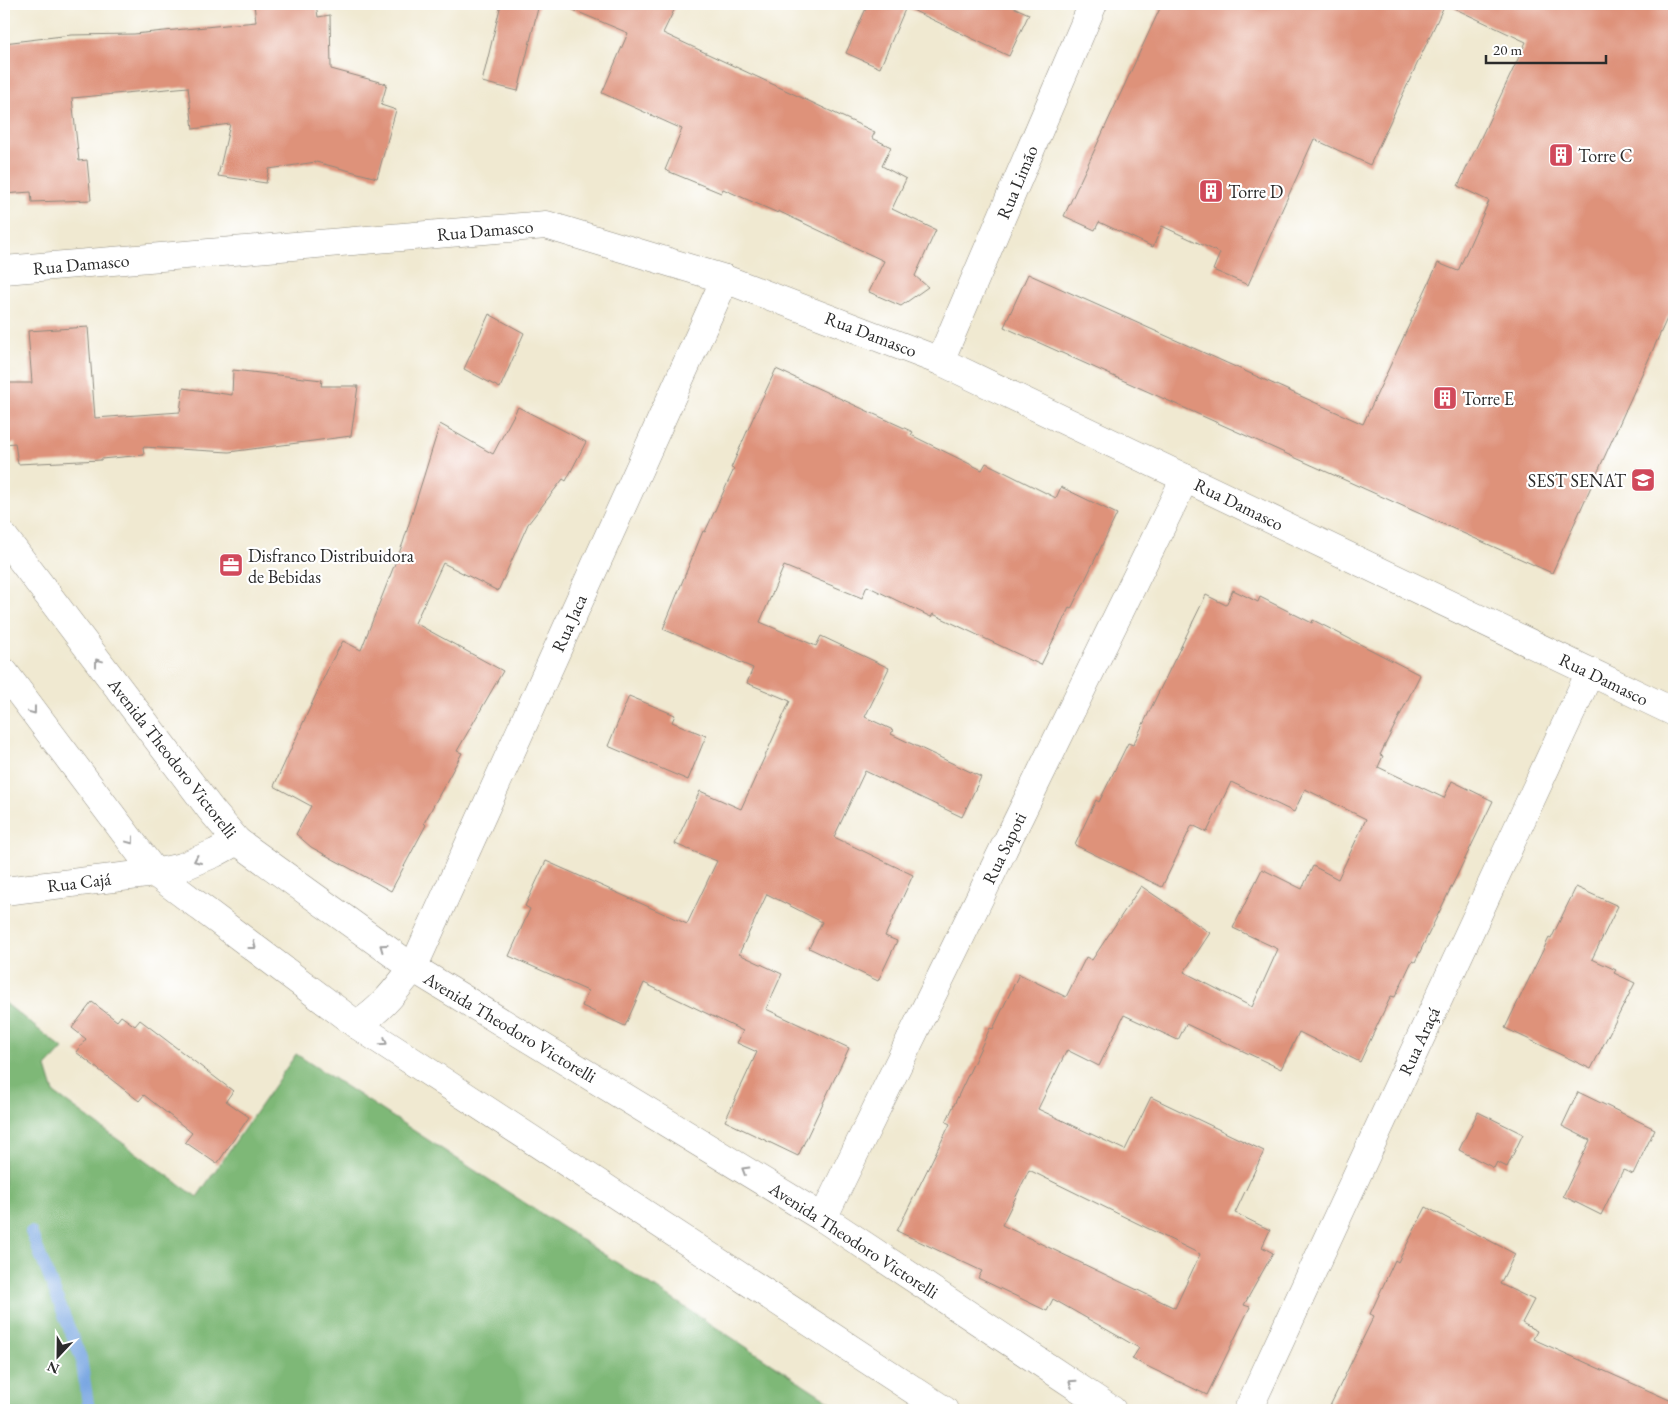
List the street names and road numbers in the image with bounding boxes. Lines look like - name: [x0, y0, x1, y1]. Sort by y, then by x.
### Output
- street label: Rua Limão: [991, 141, 1043, 222]
- street label: Rua Damasco: [436, 214, 534, 246]
- street label: Rua Damasco: [32, 248, 130, 280]
- street label: Rua Damasco: [822, 306, 920, 362]
- street label: Rua Damasco: [1190, 472, 1288, 536]
- street label: Rua Jaca: [546, 590, 592, 655]
- street label: Rua Damasco: [1555, 647, 1653, 711]
- street label: Avenida Theodoro Victorelli: [103, 672, 243, 843]
- street label: Rua Sapoti: [977, 808, 1031, 888]
- street label: Rua Cajá: [46, 867, 113, 897]
- street label: Avenida Theodoro Victorelli: [419, 966, 601, 1088]
- street label: Rua Araçá: [1393, 1002, 1445, 1079]
- street label: Avenida Theodoro Victorelli: [764, 1176, 943, 1304]

